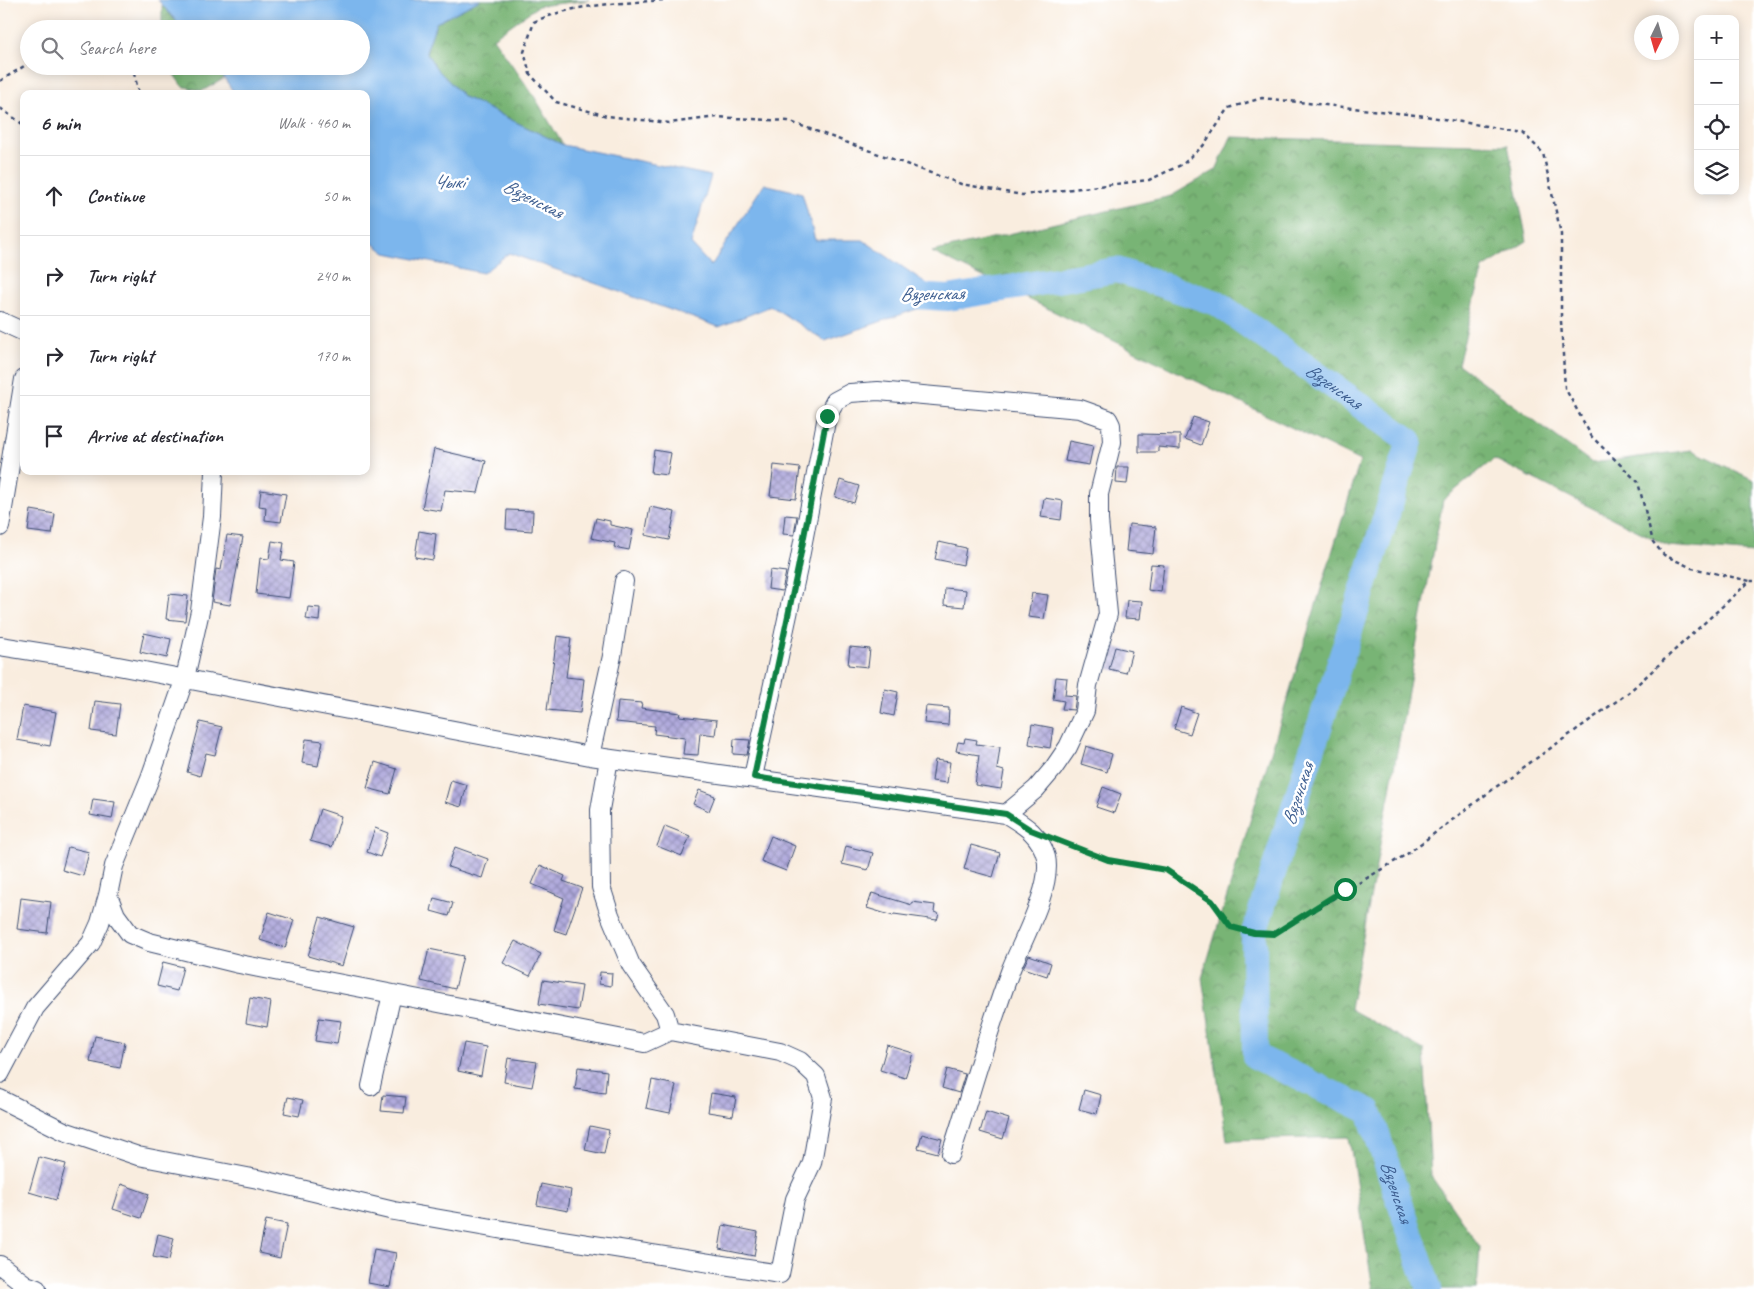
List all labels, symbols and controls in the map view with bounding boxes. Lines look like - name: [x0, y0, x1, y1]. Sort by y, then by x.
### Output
- north arrow: [1634, 15, 1679, 60]
- map controls: [1694, 15, 1739, 195]
- button: +: [1694, 15, 1739, 60]
- search box: [20, 20, 370, 75]
- icon: search: [38, 34, 66, 62]
- text: Search here: [78, 36, 155, 60]
- button: −: [1694, 60, 1739, 105]
- button: locate: [1694, 105, 1739, 150]
- text: 6 min: [40, 110, 81, 136]
- text: Walk · 460 m: [278, 113, 350, 133]
- button: layers: [1694, 150, 1739, 195]
- water label: Чыкі: [434, 170, 469, 194]
- water label: Вязенская: [499, 174, 569, 225]
- icon: ahead: [40, 182, 68, 210]
- text: Continue: [87, 184, 144, 208]
- text: 50 m: [323, 186, 350, 206]
- icon: right: [40, 262, 68, 290]
- text: Turn right: [87, 264, 154, 288]
- text: 240 m: [316, 266, 350, 286]
- water label: Вязенская: [900, 281, 966, 307]
- icon: right: [40, 342, 68, 370]
- text: Turn right: [87, 344, 154, 368]
- text: 170 m: [316, 346, 350, 366]
- water label: Вязенская: [1301, 358, 1368, 416]
- route end: [816, 405, 839, 428]
- icon: arrive: [40, 422, 68, 450]
- text: Arrive at destination: [87, 424, 223, 448]
- water label: Вязенская: [1277, 758, 1320, 828]
- route start: [1334, 878, 1357, 901]
- water label: Вязенская: [1375, 1158, 1419, 1228]

